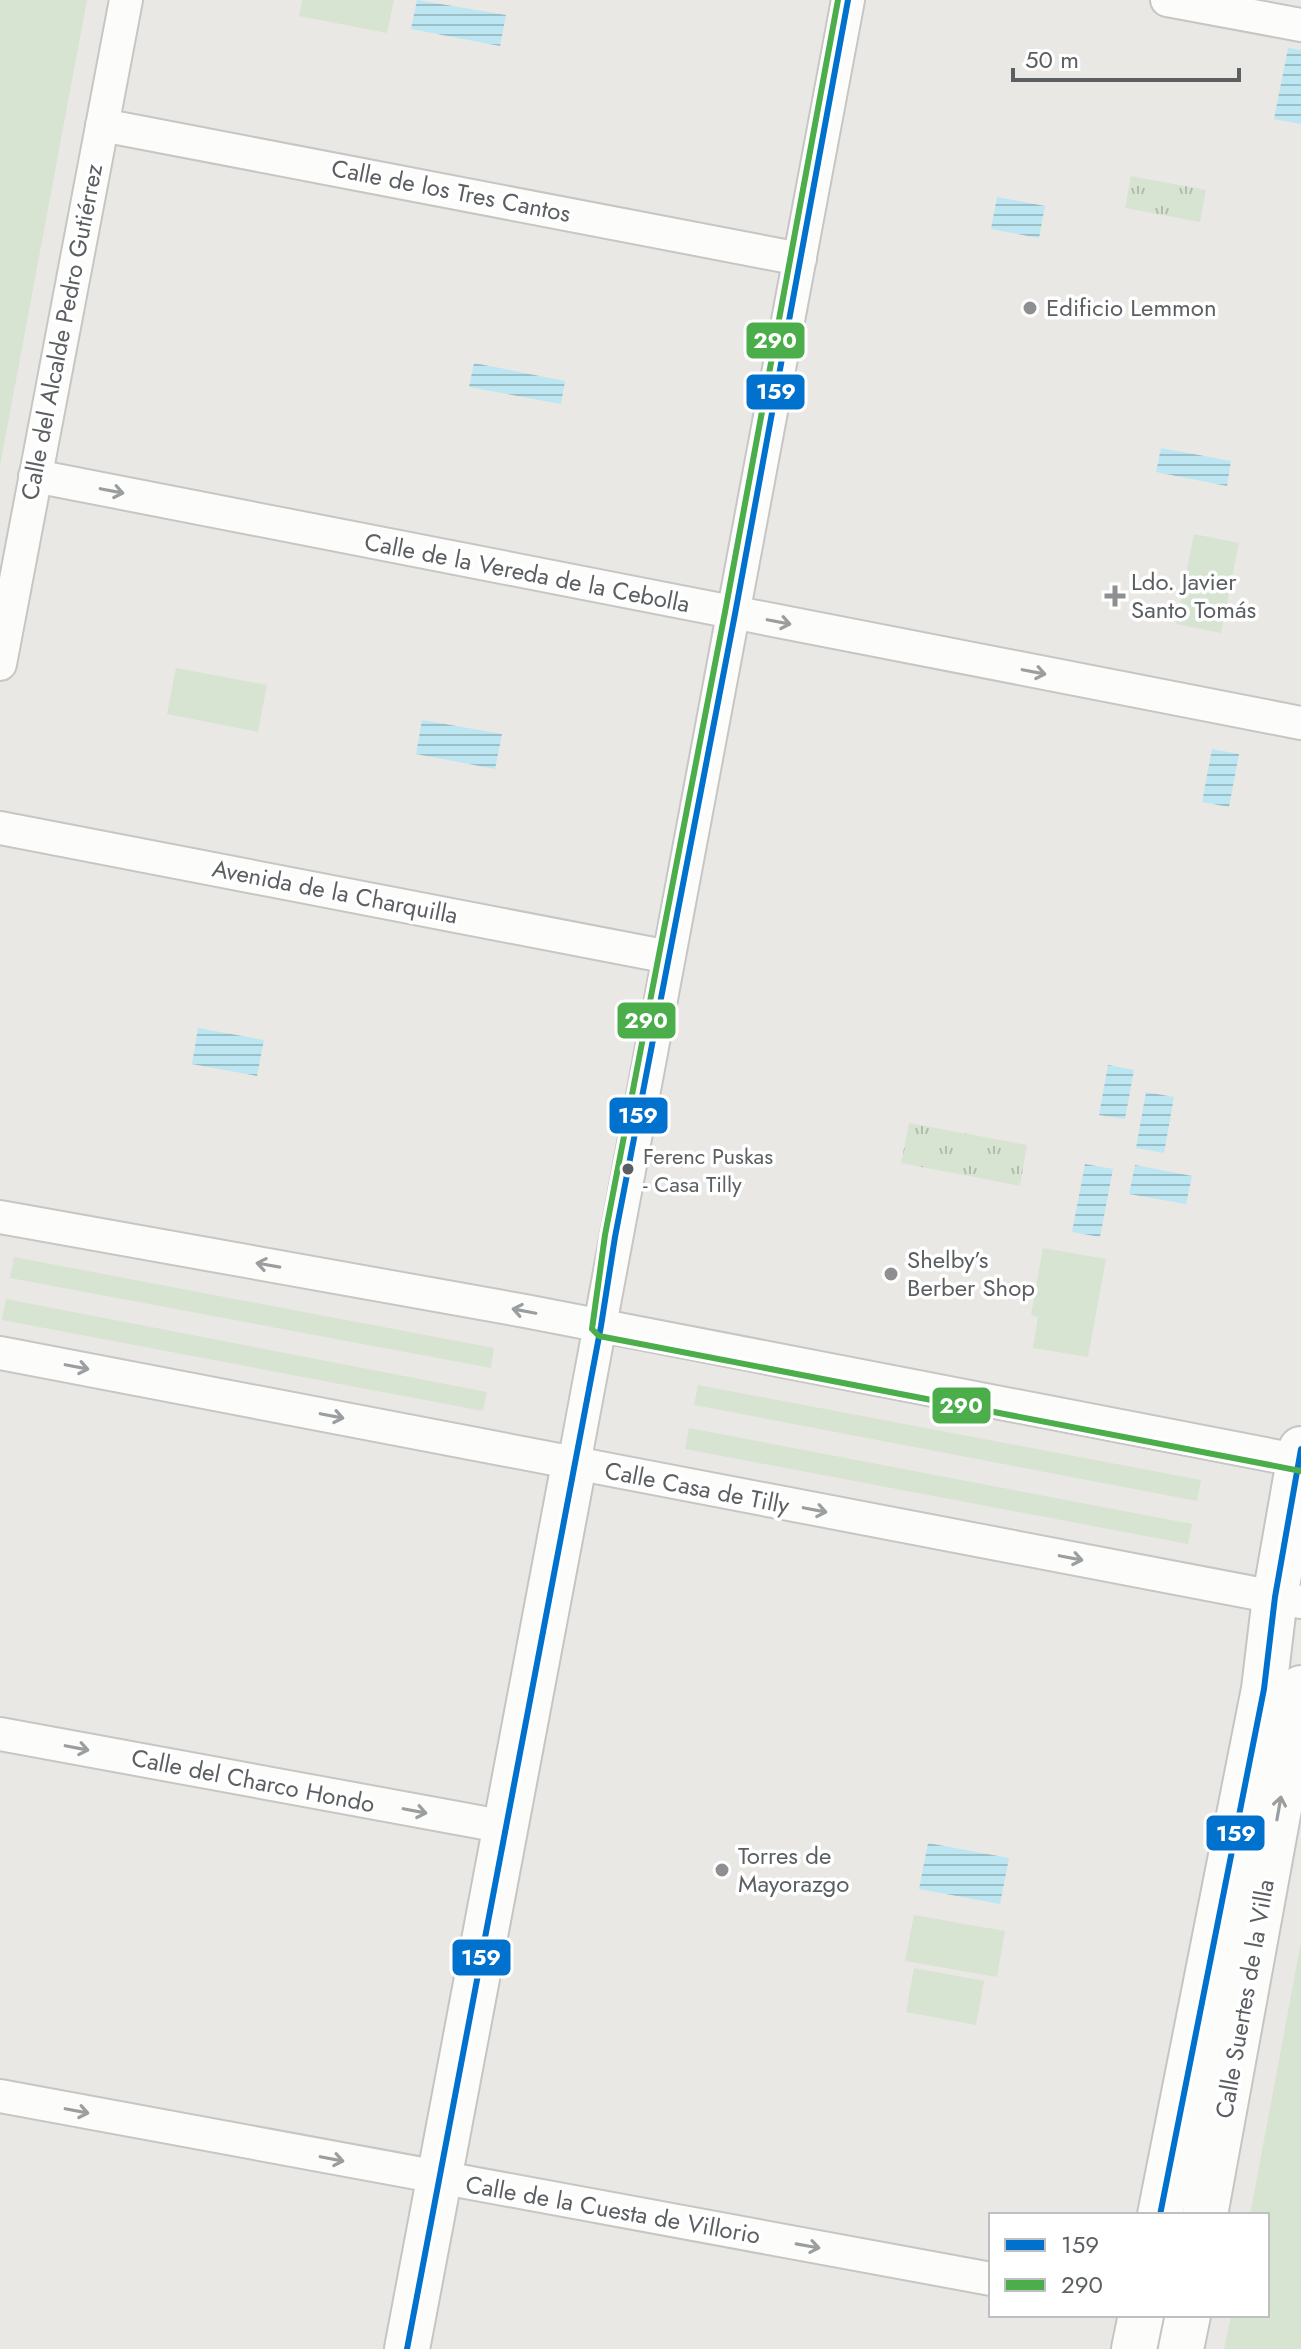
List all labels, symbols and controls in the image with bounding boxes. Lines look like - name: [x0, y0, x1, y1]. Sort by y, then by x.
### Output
- scale bar: [1013, 32, 1239, 82]
- text: 50 m: [1025, 42, 1079, 77]
- street label: Calle de los Tres Cantos: [329, 150, 574, 231]
- street label: Calle del Alcalde Pedro Gutiérrez: [12, 161, 111, 503]
- place label: Edificio Lemmon: [1046, 290, 1217, 325]
- marker: Edificio Lemmon: [1021, 299, 1039, 317]
- line badge: 290: [745, 321, 806, 360]
- text: 290: [753, 324, 797, 356]
- line badge: 159: [745, 373, 806, 411]
- text: 159: [756, 375, 796, 407]
- one-way arrow: [98, 484, 124, 499]
- street label: Calle de la Vereda de la Cebolla: [361, 524, 693, 621]
- place label: Ldo. Javier Santo Tomás: [1131, 564, 1256, 627]
- marker: Ldo. Javier Santo Tomás: [1106, 587, 1124, 605]
- one-way arrow: [766, 616, 791, 631]
- one-way arrow: [1021, 665, 1046, 680]
- street label: Avenida de la Charquilla: [209, 851, 461, 932]
- line badge: 290: [616, 1001, 677, 1040]
- text: 290: [624, 1004, 668, 1036]
- line badge: 159: [608, 1096, 669, 1135]
- text: 159: [618, 1099, 658, 1131]
- place label: Ferenc Puskas - Casa Tilly: [643, 1140, 773, 1200]
- marker: Ferenc Puskas - Casa Tilly: [620, 1161, 636, 1177]
- place label: Shelby’s Berber Shop: [907, 1242, 1035, 1305]
- one-way arrow: [256, 1257, 281, 1272]
- marker: Shelby’s Berber Shop: [882, 1265, 900, 1283]
- one-way arrow: [512, 1303, 537, 1318]
- one-way arrow: [63, 1361, 89, 1376]
- line badge: 290: [931, 1386, 992, 1425]
- text: 290: [939, 1389, 983, 1421]
- one-way arrow: [319, 1410, 344, 1425]
- street label: Calle Casa de Tilly: [602, 1452, 793, 1523]
- one-way arrow: [802, 1504, 828, 1519]
- one-way arrow: [1058, 1552, 1083, 1567]
- street label: Calle del Charco Hondo: [128, 1740, 378, 1821]
- one-way arrow: [63, 1741, 89, 1756]
- one-way arrow: [1273, 1795, 1288, 1821]
- one-way arrow: [402, 1804, 427, 1819]
- line badge: 159: [1205, 1814, 1266, 1852]
- text: 159: [1216, 1817, 1256, 1849]
- place label: Torres de Mayorazgo: [738, 1838, 849, 1901]
- marker: Torres de Mayorazgo: [713, 1861, 731, 1879]
- street label: Calle Suertes de la Villa: [1206, 1877, 1283, 2121]
- line badge: 159: [451, 1938, 512, 1977]
- text: 159: [461, 1941, 501, 1973]
- one-way arrow: [63, 2104, 89, 2119]
- one-way arrow: [319, 2152, 344, 2167]
- street label: Calle de la Cuesta de Villorio: [463, 2166, 763, 2253]
- legend: [989, 2213, 1269, 2317]
- text: 159: [1061, 2227, 1099, 2262]
- one-way arrow: [795, 2239, 820, 2254]
- text: 290: [1061, 2267, 1103, 2302]

